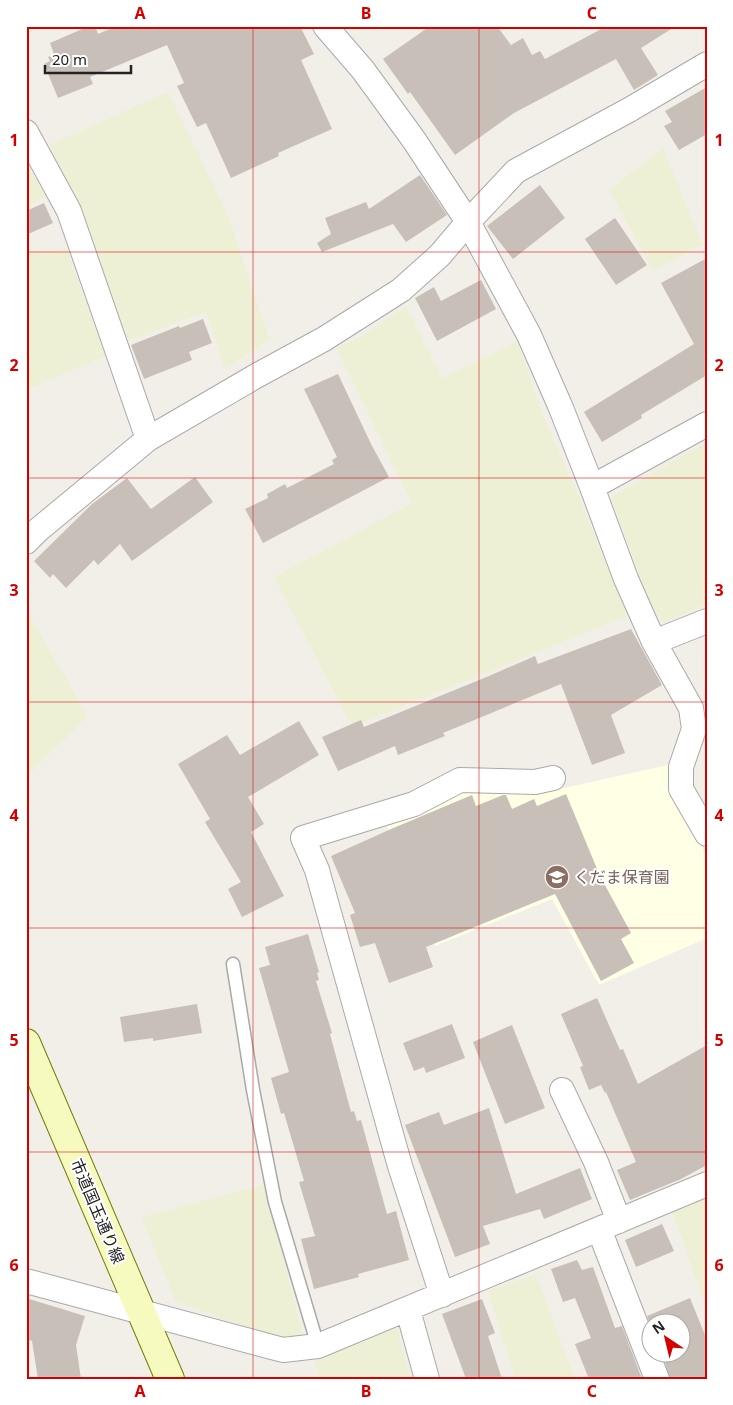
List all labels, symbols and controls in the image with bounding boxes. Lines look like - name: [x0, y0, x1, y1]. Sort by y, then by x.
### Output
- text: A: [134, 2, 146, 24]
- text: B: [361, 2, 371, 24]
- text: C: [587, 2, 597, 24]
- scale bar: [45, 42, 131, 74]
- text: 20 m: [52, 49, 87, 69]
- text: 1: [9, 129, 19, 151]
- text: 1: [714, 129, 724, 151]
- text: 2: [9, 354, 19, 376]
- text: 2: [714, 354, 724, 376]
- text: 3: [9, 579, 19, 601]
- text: 3: [714, 579, 724, 601]
- text: 4: [9, 804, 19, 826]
- text: 4: [714, 804, 724, 826]
- school or university icon: くだま保育園: [544, 864, 570, 890]
- place label: くだま保育園: [574, 866, 670, 888]
- text: 5: [9, 1029, 19, 1051]
- text: 5: [714, 1029, 724, 1051]
- street label: 市道国玉通り線: [66, 1155, 130, 1267]
- text: 6: [9, 1254, 19, 1276]
- text: 6: [714, 1254, 724, 1276]
- north arrow: [640, 1312, 690, 1362]
- text: N: [648, 1316, 668, 1338]
- text: A: [134, 1380, 146, 1402]
- text: B: [361, 1380, 371, 1402]
- text: C: [587, 1380, 597, 1402]

